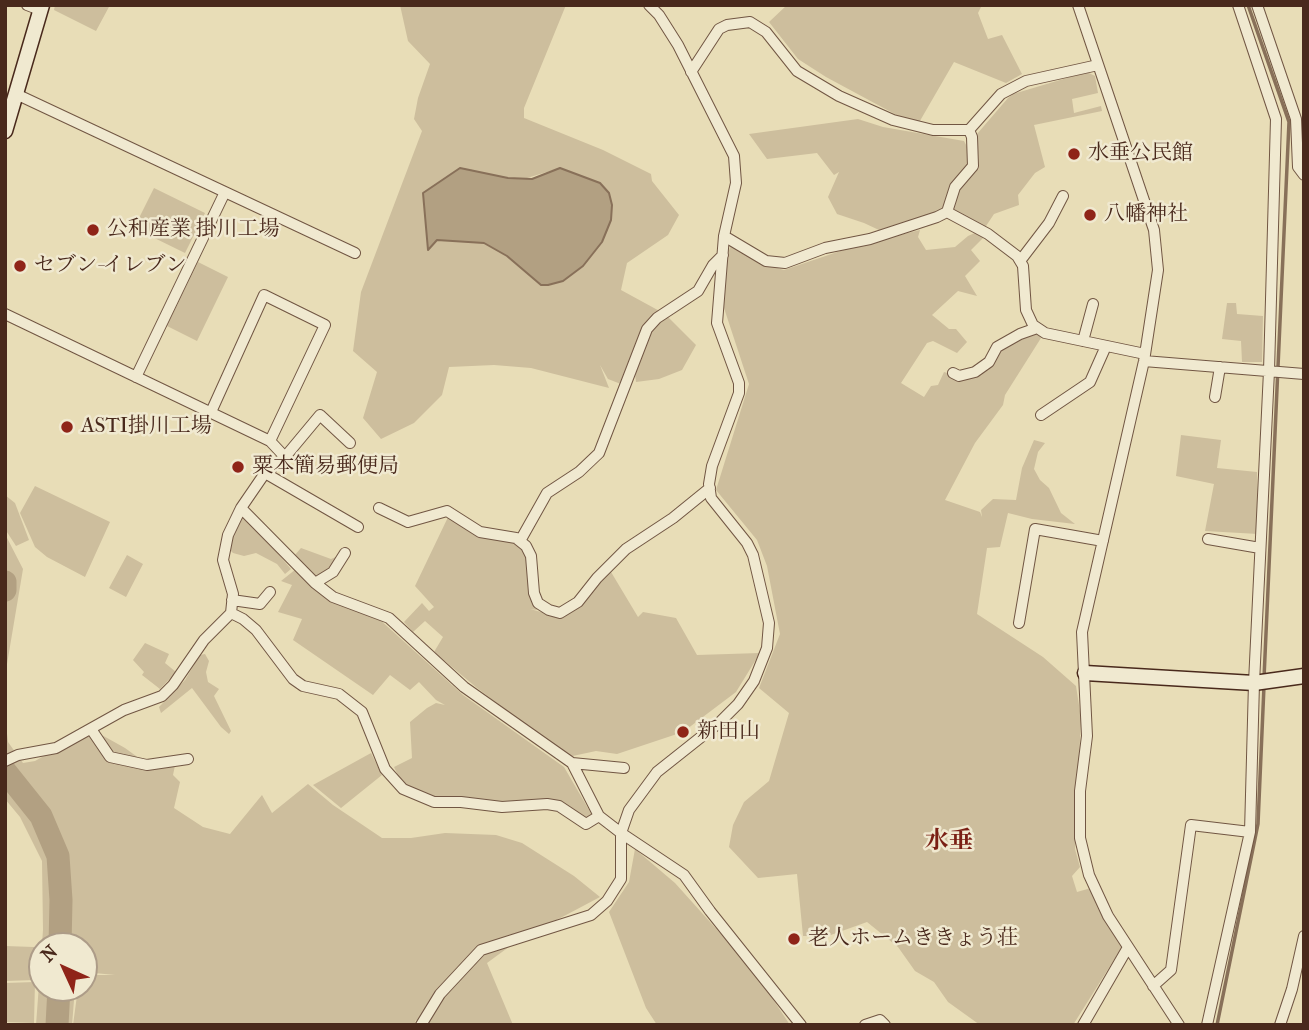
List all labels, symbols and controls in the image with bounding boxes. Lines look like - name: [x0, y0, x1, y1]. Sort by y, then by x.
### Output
- place label: 水垂公民館: [1088, 141, 1193, 167]
- marker: 水垂公民館: [1066, 146, 1082, 162]
- place label: 八幡神社: [1104, 202, 1188, 228]
- marker: 八幡神社: [1082, 207, 1098, 223]
- place label: 公和産業 掛川工場: [107, 217, 280, 243]
- marker: 公和産業 掛川工場: [85, 222, 101, 238]
- place label: セブン-イレブン: [34, 253, 186, 279]
- marker: セブン-イレブン: [12, 258, 28, 274]
- place label: ASTI掛川工場: [81, 414, 212, 440]
- marker: ASTI掛川工場: [59, 419, 75, 435]
- place label: 粟本簡易郵便局: [252, 454, 399, 480]
- marker: 粟本簡易郵便局: [230, 459, 246, 475]
- place label: 新田山: [697, 719, 760, 745]
- marker: 新田山: [675, 724, 691, 740]
- district label: 水垂: [925, 828, 973, 856]
- place label: 老人ホームききょう荘: [808, 926, 1018, 952]
- marker: 老人ホームききょう荘: [786, 931, 802, 947]
- north arrow: [28, 932, 98, 1002]
- text: N: [37, 941, 62, 966]

